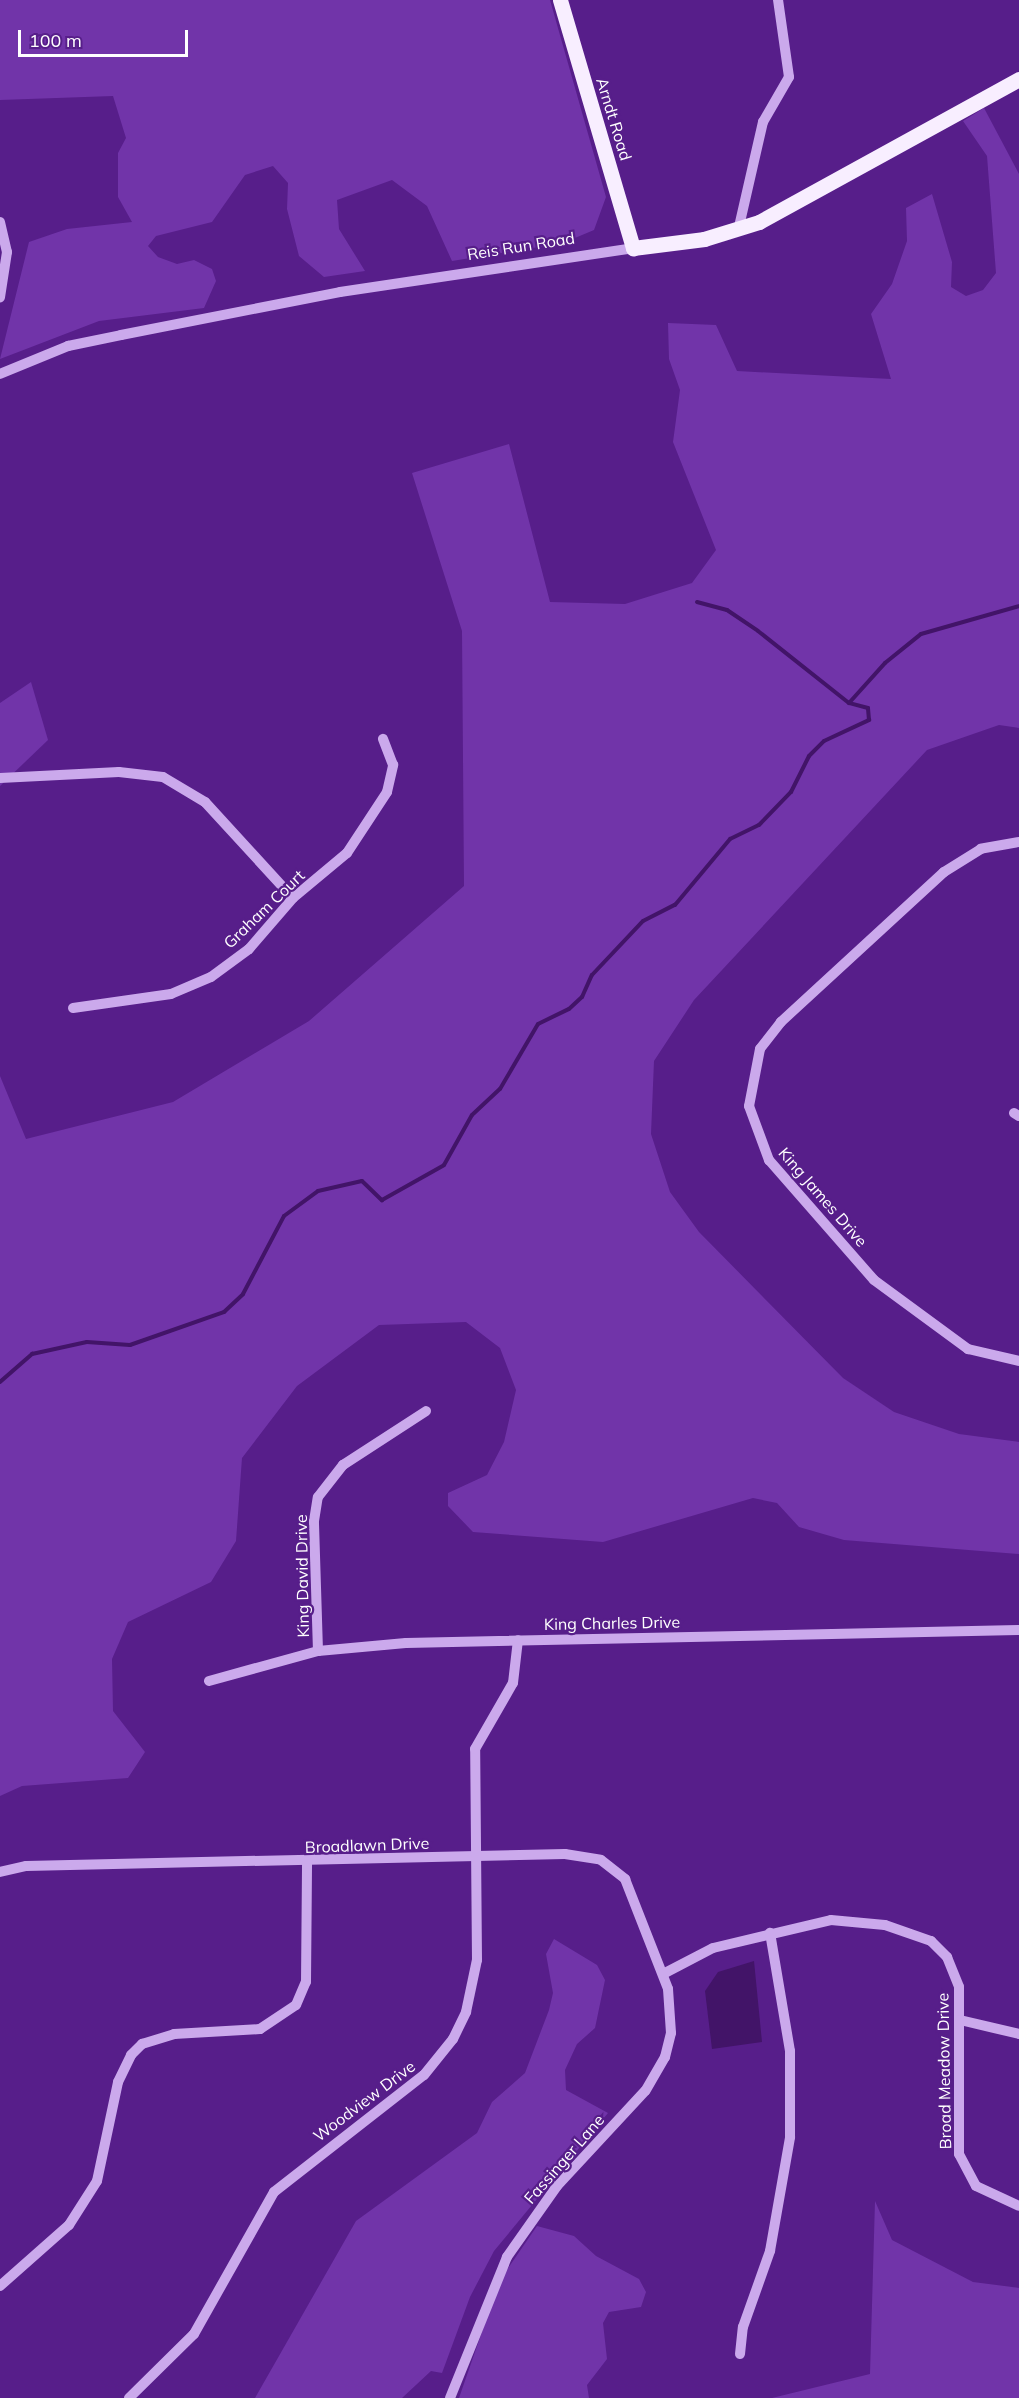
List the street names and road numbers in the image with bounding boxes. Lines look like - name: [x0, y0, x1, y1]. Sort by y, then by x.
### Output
- street label: Arndt Road: [592, 75, 636, 163]
- street label: Reis Run Road: [466, 228, 576, 264]
- street label: Graham Court: [220, 866, 308, 952]
- street label: King James Drive: [775, 1143, 871, 1251]
- street label: King David Drive: [291, 1514, 313, 1638]
- street label: King Charles Drive: [544, 1612, 680, 1634]
- street label: Broadlawn Drive: [305, 1833, 429, 1857]
- street label: Broad Meadow Drive: [933, 1993, 955, 2149]
- street label: Woodview Drive: [309, 2057, 419, 2145]
- street label: Fassinger Lane: [520, 2110, 608, 2208]

